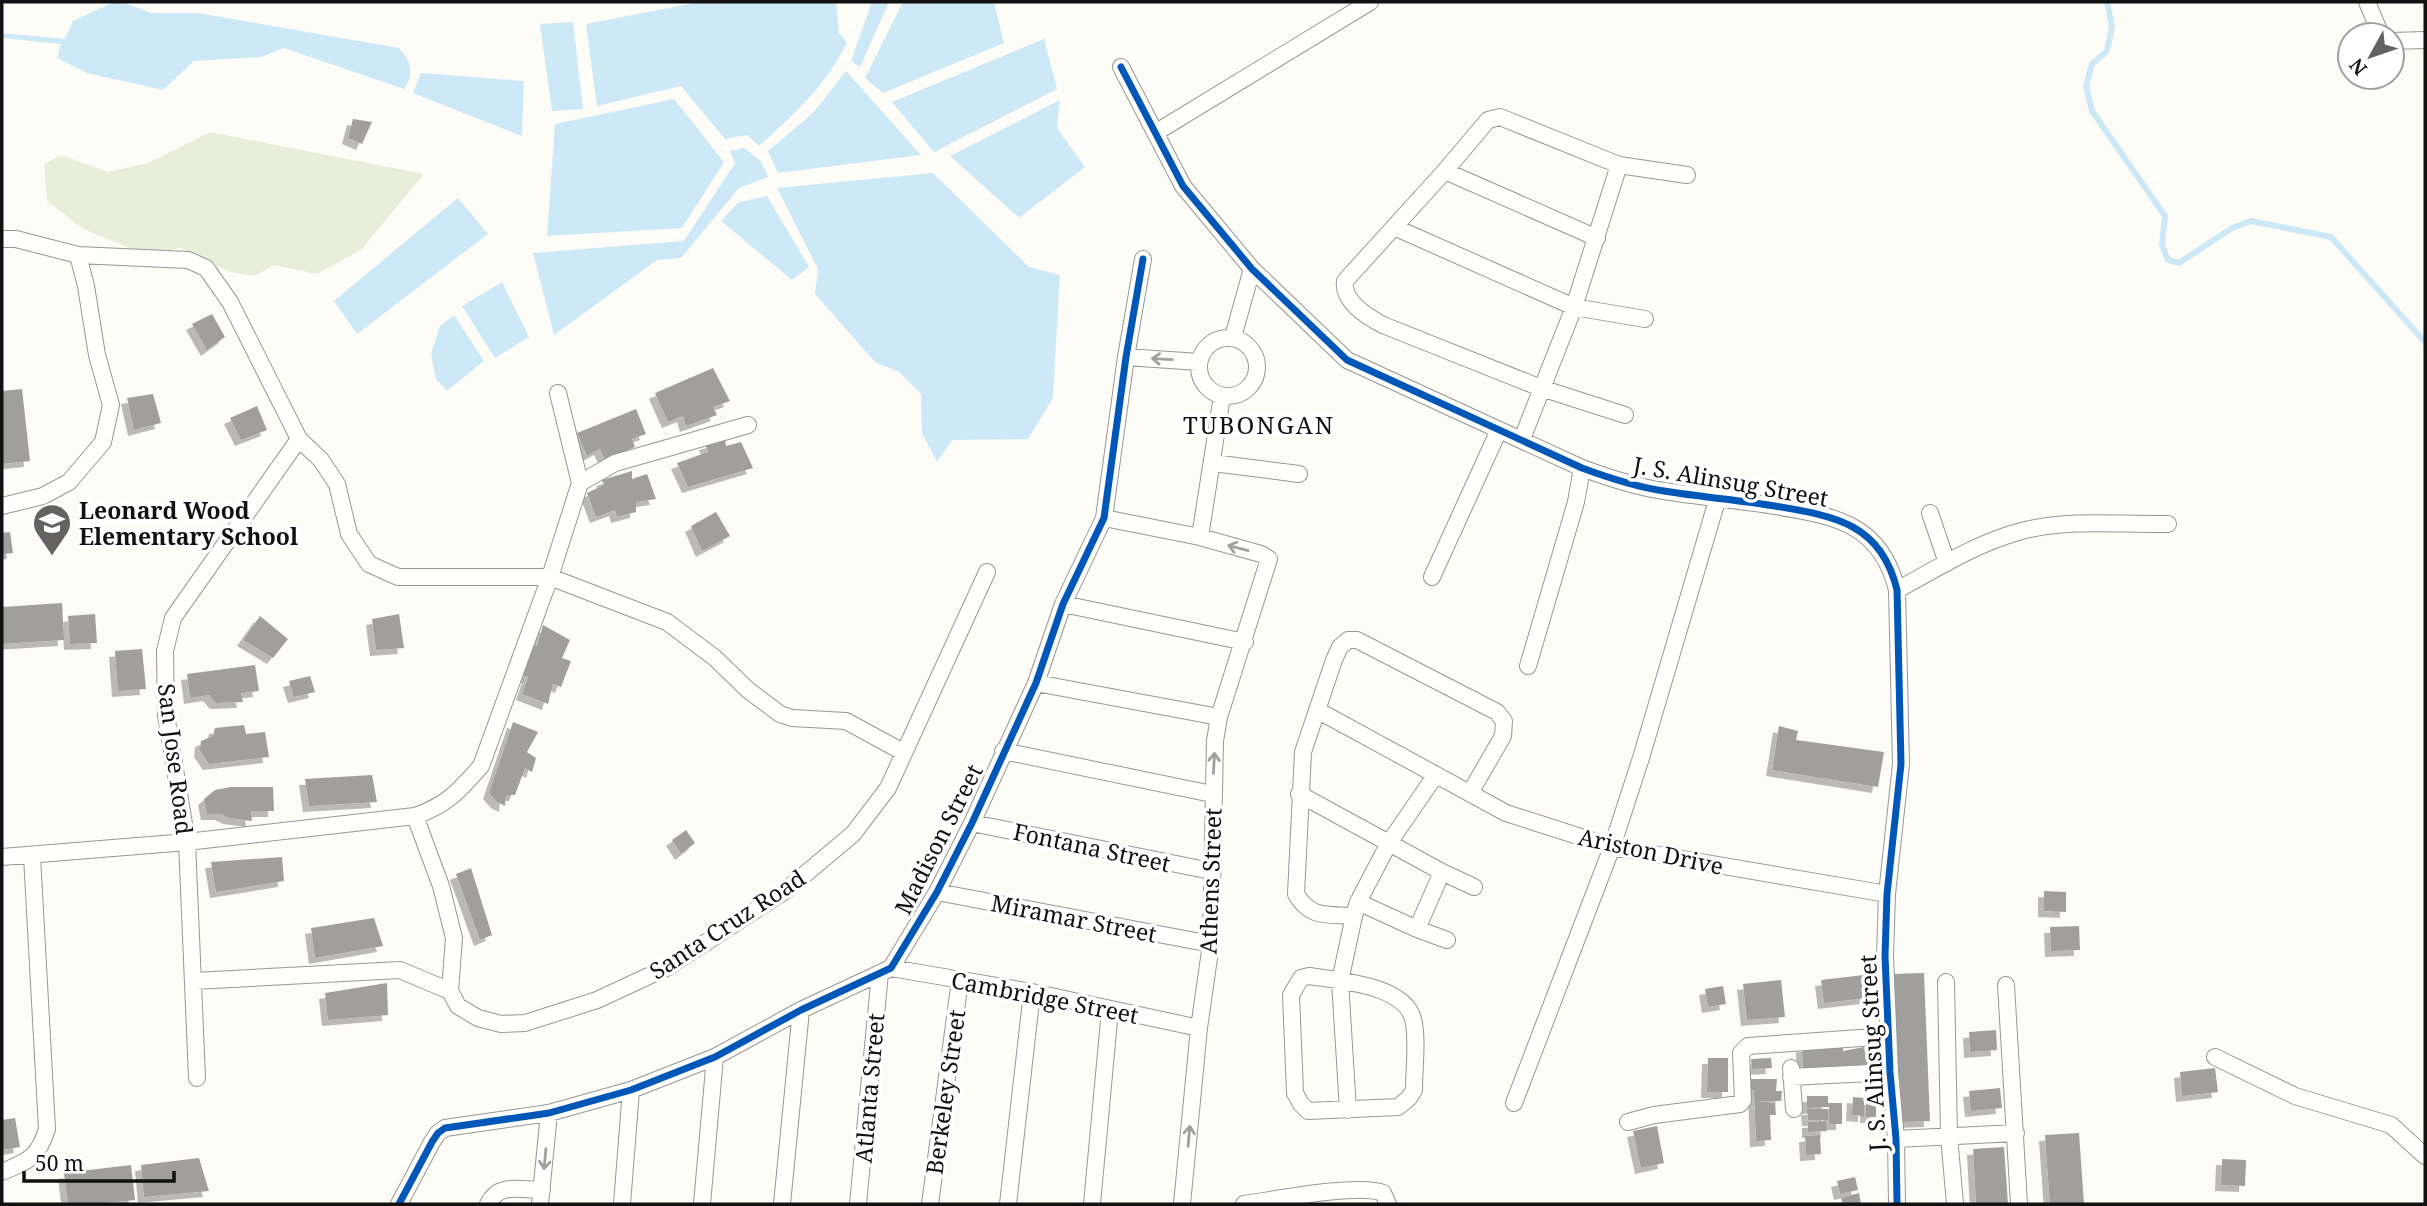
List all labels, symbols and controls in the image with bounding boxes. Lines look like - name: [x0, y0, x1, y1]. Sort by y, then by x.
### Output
- north arrow: [2336, 21, 2406, 91]
- text: N: [2343, 53, 2373, 81]
- one-way arrow: [1151, 353, 1174, 366]
- district label: TUBONGAN: [1183, 408, 1335, 441]
- street label: J. S. Alinsug Street: [1630, 448, 1831, 514]
- place label: Leonard Wood Elementary School: [79, 494, 298, 552]
- school or university icon: Leonard Wood Elementary School: [31, 502, 73, 557]
- one-way arrow: [1227, 541, 1250, 554]
- street label: San Jose Road: [151, 682, 201, 836]
- one-way arrow: [1208, 752, 1221, 775]
- street label: Madison Street: [886, 758, 990, 920]
- street label: Athens Street: [1191, 807, 1229, 955]
- street label: Fontana Street: [1011, 815, 1173, 879]
- street label: Ariston Drive: [1576, 820, 1726, 882]
- street label: Santa Cruz Road: [643, 862, 811, 986]
- street label: Miramar Street: [989, 886, 1159, 950]
- street label: J. S. Alinsug Street: [1851, 954, 1893, 1153]
- street label: Cambridge Street: [949, 963, 1141, 1031]
- street label: Berkeley Street: [918, 1008, 972, 1176]
- street label: Atlanta Street: [847, 1012, 891, 1164]
- one-way arrow: [1183, 1126, 1196, 1148]
- scale bar: [24, 1140, 175, 1184]
- one-way arrow: [538, 1147, 551, 1170]
- text: 50 m: [35, 1149, 84, 1177]

